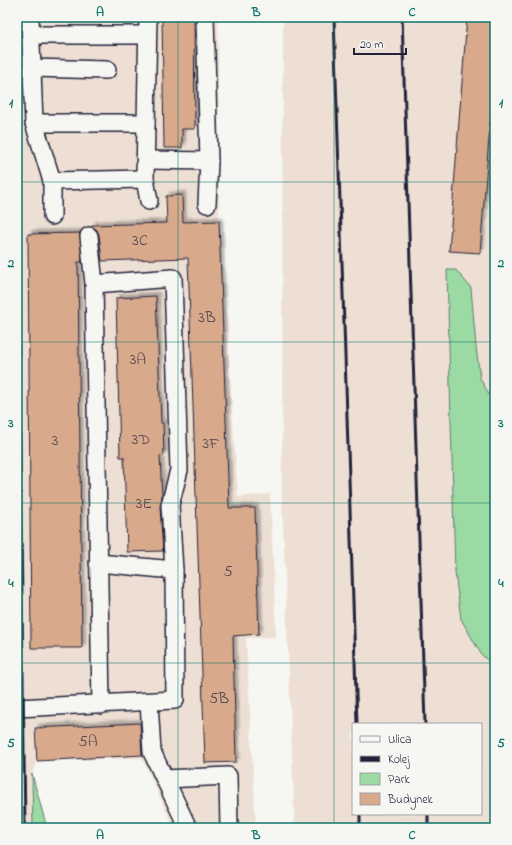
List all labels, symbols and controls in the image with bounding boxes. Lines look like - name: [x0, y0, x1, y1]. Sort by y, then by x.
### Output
- text: A: [96, 3, 104, 22]
- text: B: [251, 3, 261, 22]
- text: C: [408, 3, 416, 22]
- scale bar: [354, 30, 406, 56]
- text: 20 m: [360, 36, 383, 54]
- text: 1: [9, 94, 14, 113]
- text: 1: [499, 94, 504, 113]
- house number: 3C: [132, 229, 148, 253]
- text: 2: [7, 254, 15, 273]
- text: 2: [497, 254, 505, 273]
- house number: 3B: [198, 306, 216, 330]
- house number: 3A: [130, 348, 146, 372]
- text: 3: [7, 414, 14, 433]
- text: 3: [497, 414, 504, 433]
- house number: 3D: [132, 428, 150, 452]
- house number: 3: [52, 429, 58, 453]
- house number: 3F: [203, 432, 220, 456]
- house number: 3E: [136, 492, 152, 516]
- house number: 5: [223, 560, 233, 584]
- text: 4: [7, 574, 14, 593]
- text: 4: [497, 574, 504, 593]
- house number: 5B: [209, 687, 229, 711]
- legend: [352, 723, 482, 815]
- house number: 5A: [78, 730, 98, 754]
- text: Ulica: [388, 731, 412, 749]
- text: 5: [7, 734, 15, 753]
- text: 5: [497, 734, 505, 753]
- text: Kolej: [388, 751, 410, 769]
- text: Park: [388, 771, 410, 789]
- text: Budynek: [387, 791, 434, 810]
- text: A: [96, 826, 104, 845]
- text: B: [251, 826, 261, 845]
- text: C: [408, 826, 416, 845]

